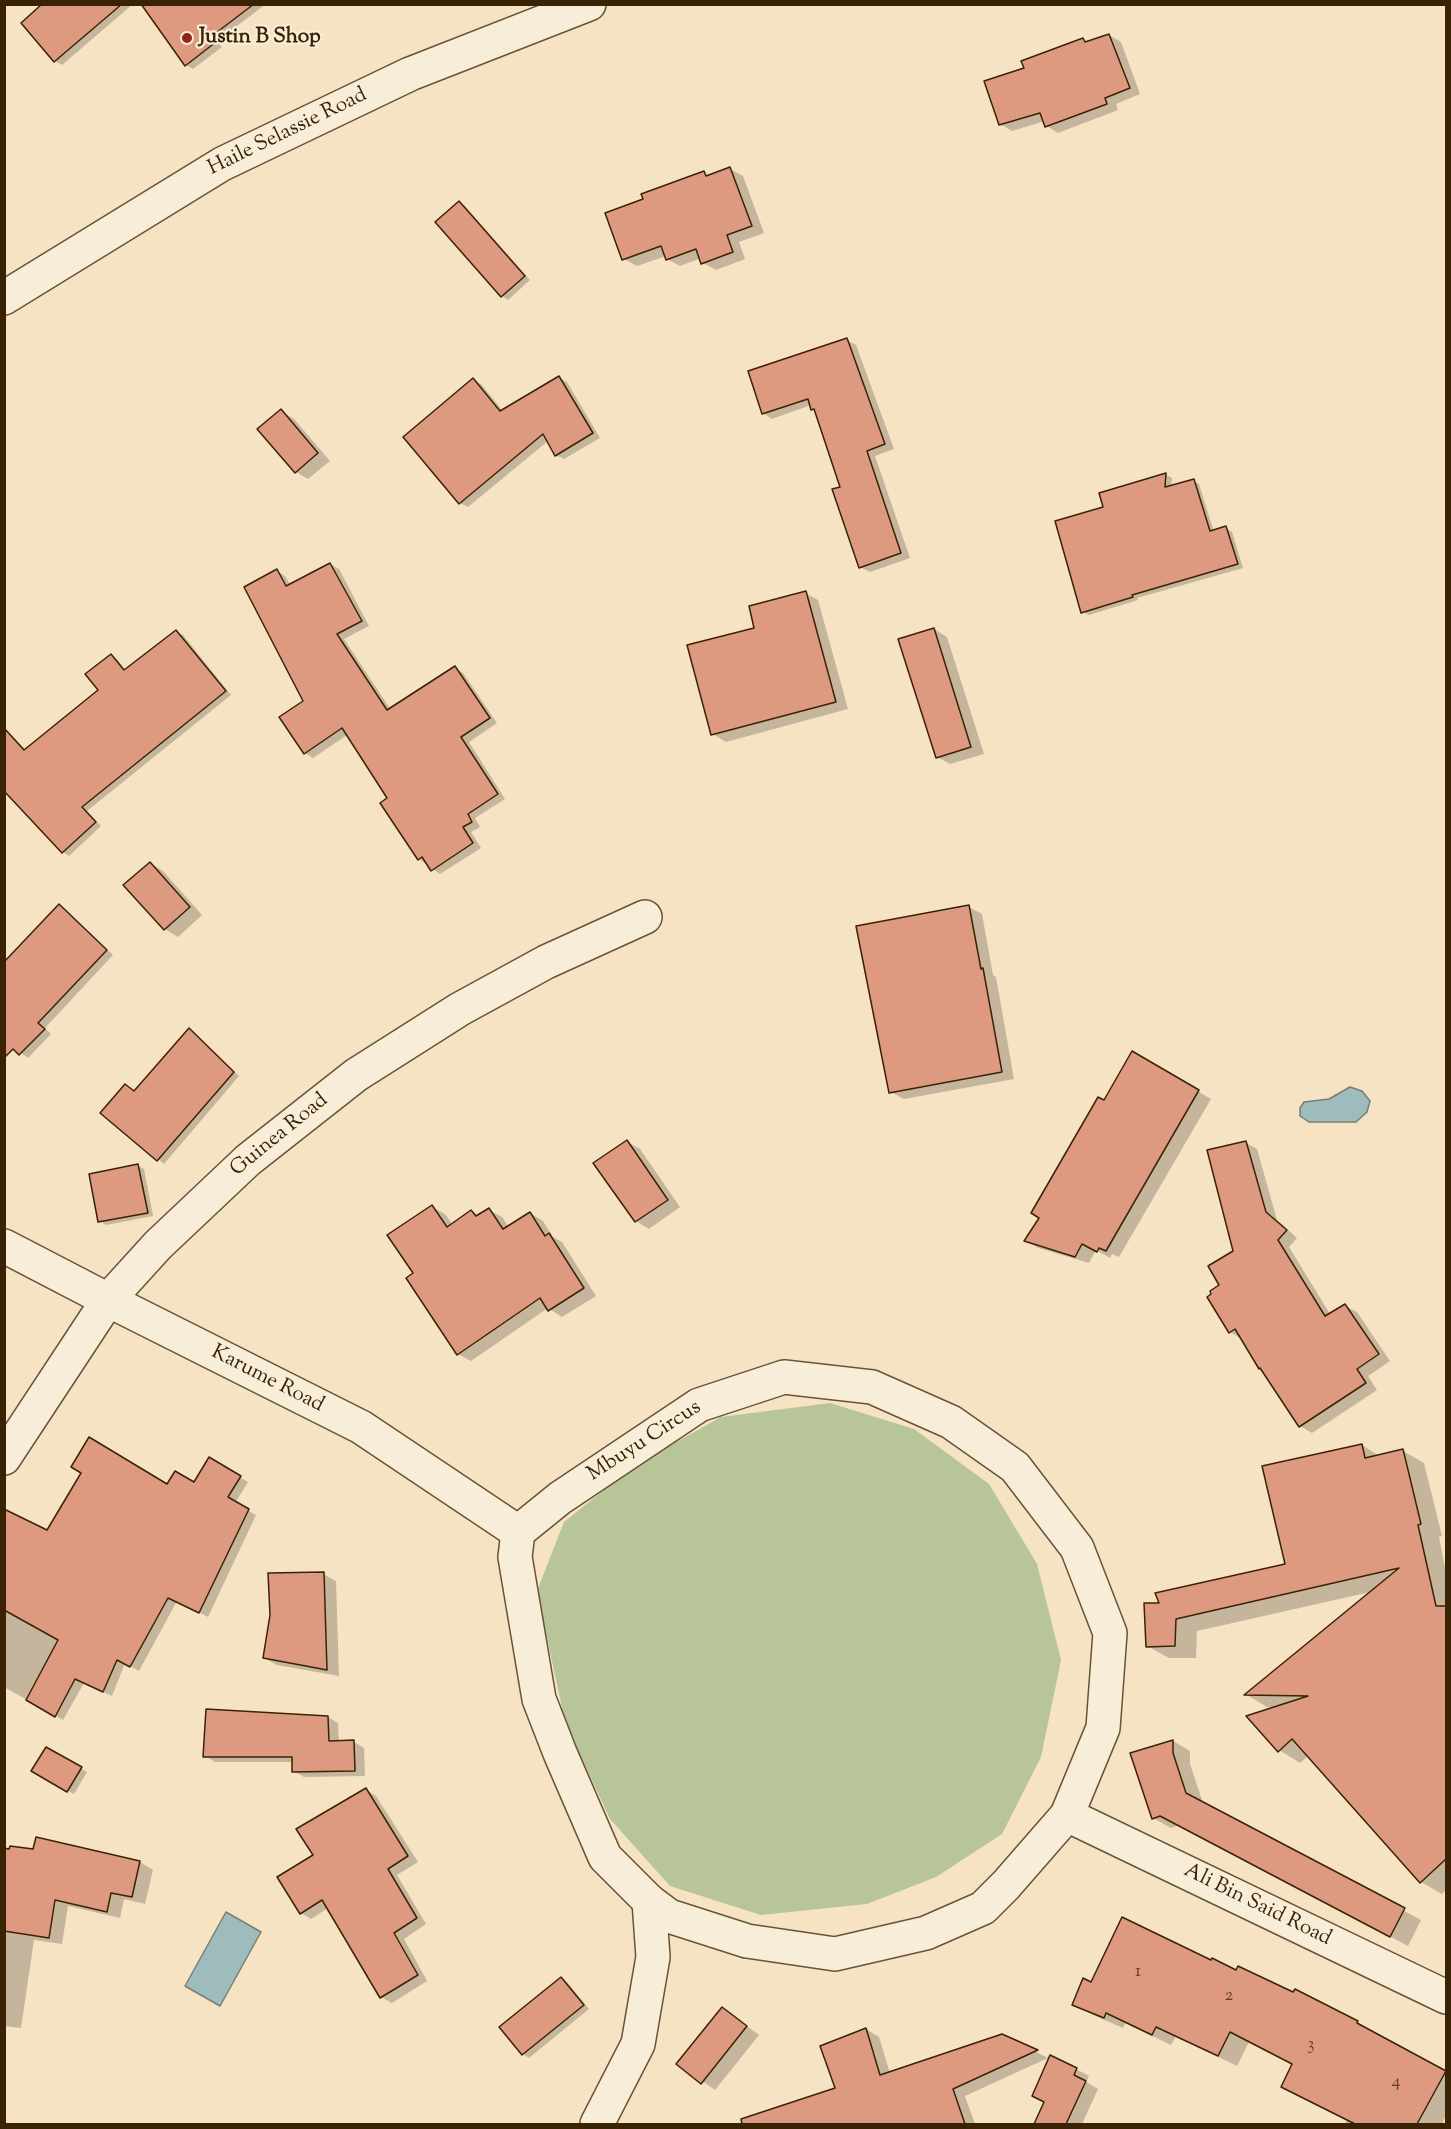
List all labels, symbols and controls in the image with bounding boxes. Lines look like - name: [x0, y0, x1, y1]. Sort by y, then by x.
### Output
- place label: Justin B Shop: [199, 25, 321, 51]
- marker: Justin B Shop: [180, 31, 194, 45]
- street label: Haile Selassie Road: [204, 84, 372, 182]
- street label: Guinea Road: [226, 1089, 334, 1183]
- street label: Karume Road: [206, 1341, 328, 1419]
- street label: Mbuyu Circus: [583, 1396, 707, 1488]
- street label: Ali Bin Said Road: [1179, 1859, 1335, 1953]
- house number: 1: [1135, 1962, 1141, 1984]
- house number: 2: [1225, 1986, 1233, 2008]
- house number: 3: [1307, 2035, 1315, 2057]
- house number: 4: [1391, 2072, 1401, 2094]

